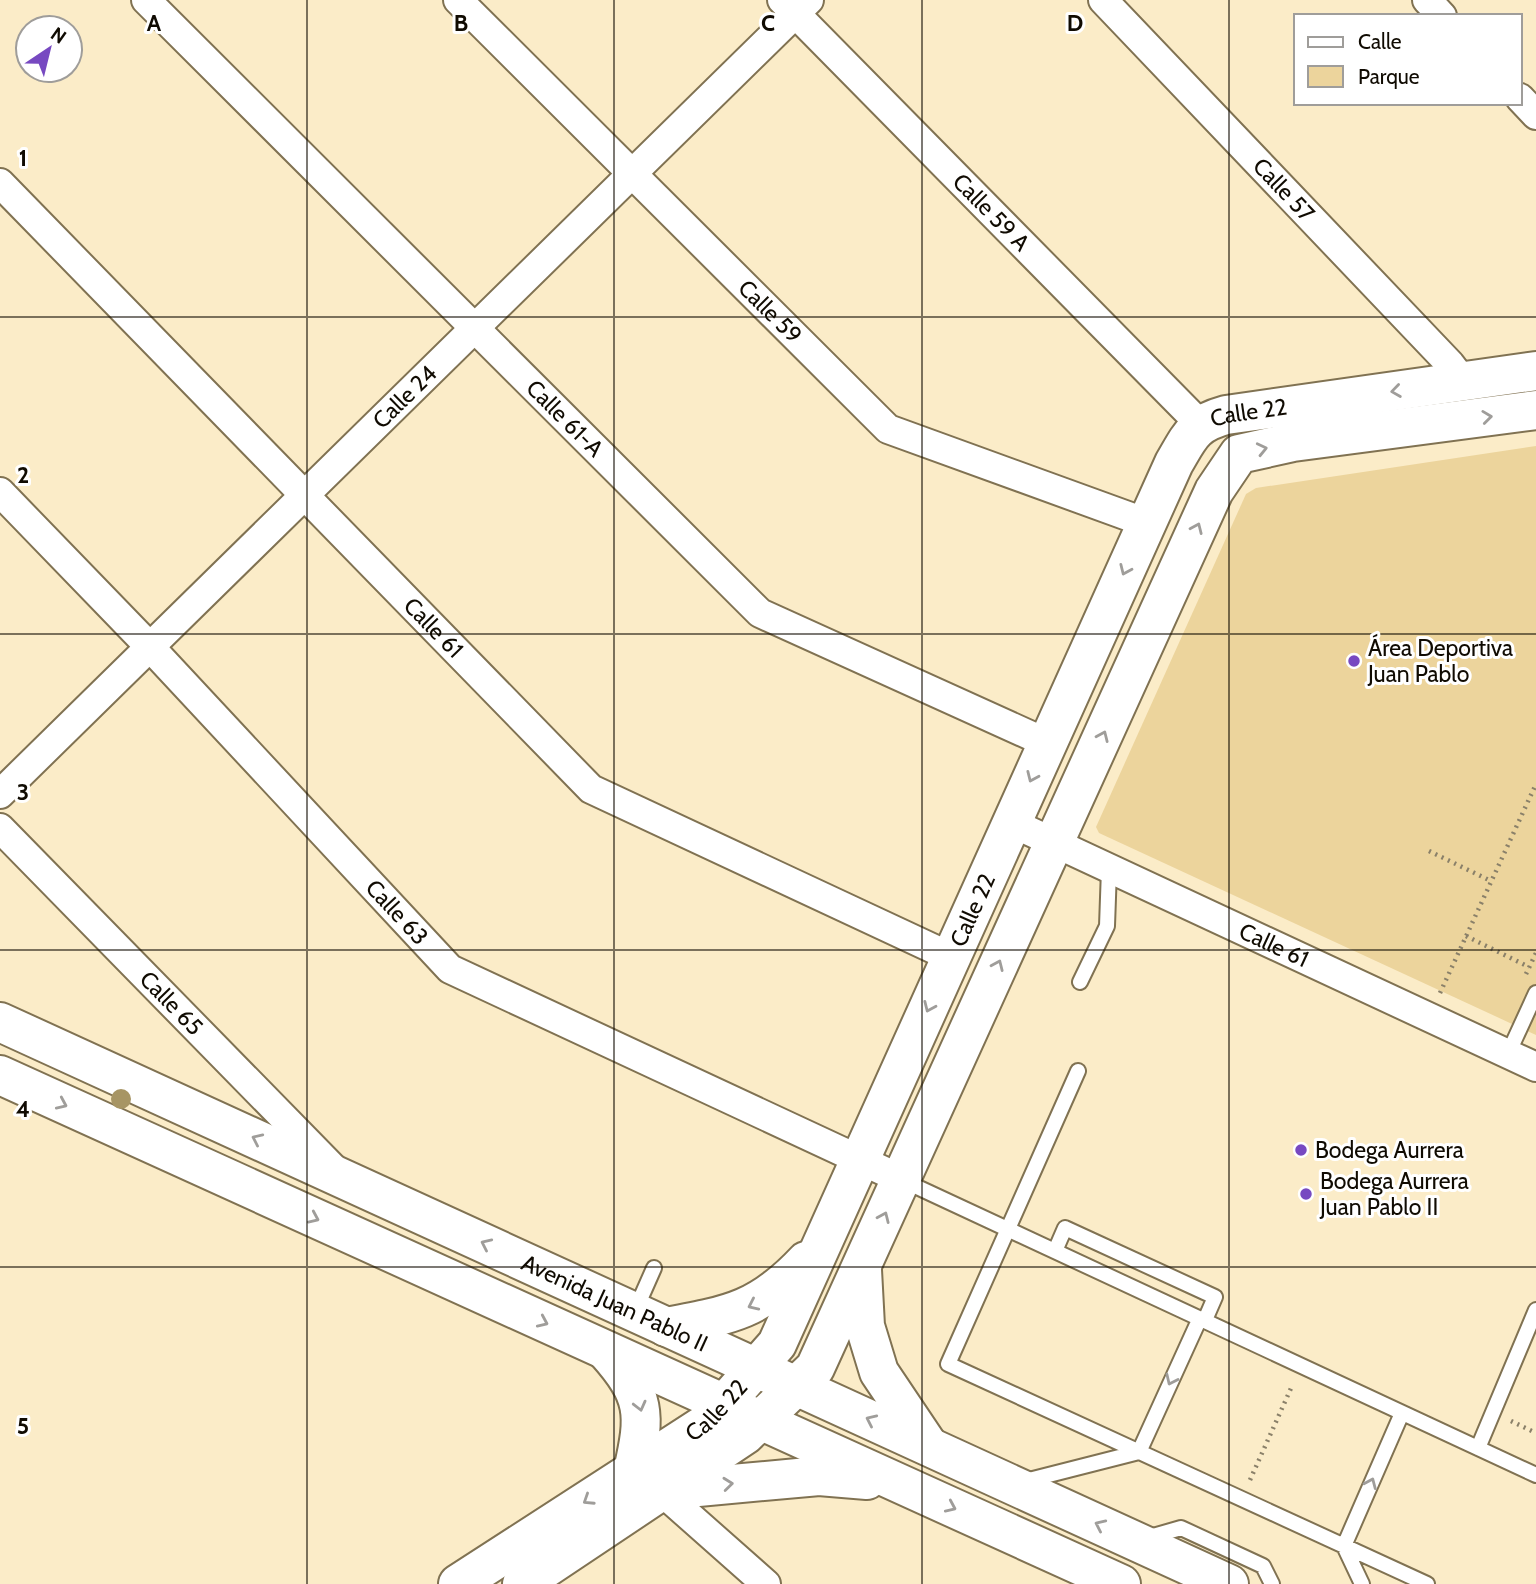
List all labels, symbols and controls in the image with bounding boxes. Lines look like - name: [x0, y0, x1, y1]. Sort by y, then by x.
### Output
- text: A: [147, 9, 162, 37]
- text: B: [454, 9, 468, 37]
- text: C: [761, 9, 775, 37]
- text: D: [1067, 9, 1083, 37]
- north arrow: [14, 14, 84, 84]
- legend: [1294, 14, 1522, 105]
- text: N: [46, 22, 71, 49]
- text: Calle: [1358, 29, 1402, 54]
- text: Parque: [1358, 64, 1420, 89]
- text: 1: [19, 144, 27, 172]
- street label: Calle 57: [1247, 152, 1321, 227]
- street label: Calle 59 A: [947, 168, 1036, 257]
- street label: Calle 59: [733, 274, 808, 349]
- street label: Calle 24: [367, 359, 442, 434]
- street label: Calle 61-A: [521, 374, 609, 463]
- one-way arrow: [1390, 383, 1402, 398]
- street label: Calle 22: [1206, 393, 1289, 433]
- one-way arrow: [1481, 409, 1493, 424]
- one-way arrow: [1256, 443, 1268, 457]
- text: 2: [17, 461, 29, 489]
- one-way arrow: [1189, 523, 1203, 536]
- one-way arrow: [1120, 563, 1134, 575]
- street label: Calle 61: [398, 592, 469, 664]
- place label: Área Deportiva Juan Pablo: [1367, 633, 1513, 688]
- marker: Área Deportiva Juan Pablo: [1346, 653, 1362, 669]
- one-way arrow: [1095, 730, 1109, 743]
- one-way arrow: [1026, 770, 1040, 782]
- text: 3: [17, 778, 29, 806]
- street label: Calle 22: [944, 869, 1001, 951]
- street label: Calle 63: [360, 874, 434, 950]
- street label: Calle 61: [1235, 917, 1313, 973]
- one-way arrow: [990, 960, 1004, 972]
- street label: Calle 65: [134, 965, 209, 1041]
- one-way arrow: [923, 1000, 937, 1012]
- text: 4: [16, 1095, 30, 1123]
- one-way arrow: [55, 1096, 67, 1110]
- one-way arrow: [252, 1133, 264, 1147]
- place label: Bodega Aurrera: [1315, 1136, 1464, 1164]
- marker: Bodega Aurrera: [1293, 1142, 1309, 1158]
- place label: Bodega Aurrera Juan Pablo II: [1319, 1167, 1469, 1221]
- marker: Bodega Aurrera Juan Pablo II: [1298, 1186, 1314, 1202]
- one-way arrow: [307, 1210, 319, 1224]
- one-way arrow: [876, 1211, 890, 1224]
- one-way arrow: [481, 1238, 493, 1252]
- street label: Avenida Juan Pablo II: [517, 1249, 712, 1358]
- one-way arrow: [747, 1297, 760, 1311]
- one-way arrow: [536, 1314, 549, 1328]
- street label: Calle 22: [680, 1373, 753, 1447]
- one-way arrow: [1165, 1373, 1179, 1385]
- one-way arrow: [632, 1399, 646, 1411]
- text: 5: [17, 1412, 29, 1440]
- one-way arrow: [866, 1414, 878, 1428]
- one-way arrow: [723, 1476, 734, 1491]
- one-way arrow: [1363, 1478, 1377, 1490]
- one-way arrow: [583, 1492, 596, 1505]
- one-way arrow: [944, 1499, 957, 1513]
- one-way arrow: [1095, 1519, 1107, 1533]

